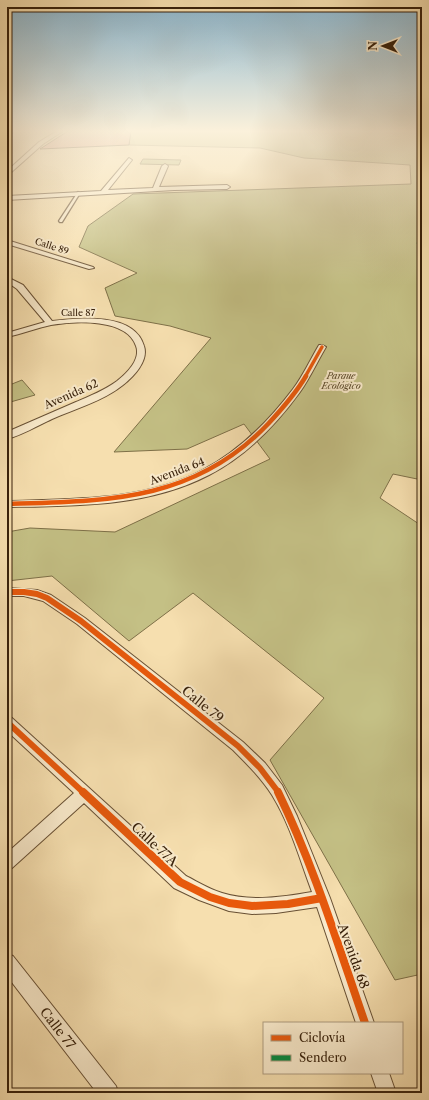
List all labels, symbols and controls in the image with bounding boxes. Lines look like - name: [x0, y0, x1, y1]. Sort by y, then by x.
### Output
- north arrow: [363, 26, 403, 66]
- text: N: [366, 41, 380, 51]
- street label: Calle 89: [34, 235, 70, 257]
- street label: Calle 87: [61, 307, 96, 318]
- park label: Parque Ecológico: [320, 370, 361, 391]
- street label: Avenida 62: [41, 376, 100, 413]
- street label: Avenida 64: [147, 454, 206, 488]
- street label: Calle 79: [179, 682, 227, 726]
- street label: Calle 77A: [129, 819, 182, 870]
- street label: Avenida 68: [334, 920, 373, 991]
- street label: Calle 77: [37, 1004, 79, 1052]
- legend: [263, 1022, 403, 1074]
- text: Ciclovía: [299, 1030, 346, 1045]
- text: Sendero: [299, 1050, 347, 1065]

